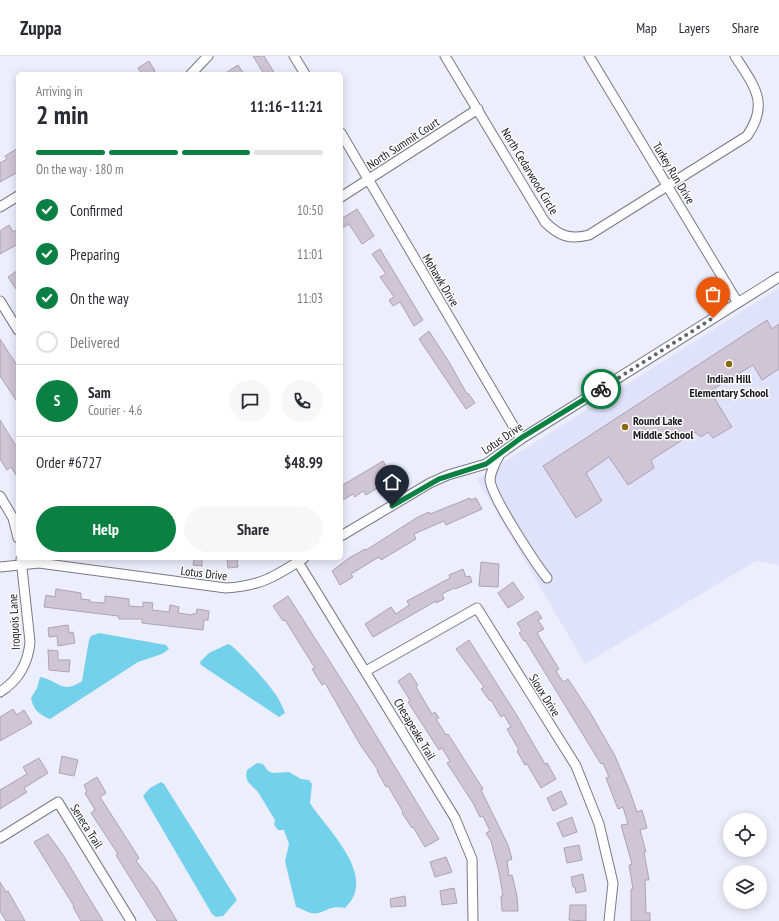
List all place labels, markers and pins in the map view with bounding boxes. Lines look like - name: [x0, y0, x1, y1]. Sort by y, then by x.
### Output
- pin: [696, 277, 730, 318]
- marker: Indian Hill Elementary School: [724, 359, 734, 369]
- place label: Indian Hill Elementary School: [689, 371, 769, 400]
- place label: Round Lake Middle School: [633, 413, 693, 442]
- marker: Round Lake Middle School: [620, 422, 630, 432]
- pin: [375, 465, 409, 506]

